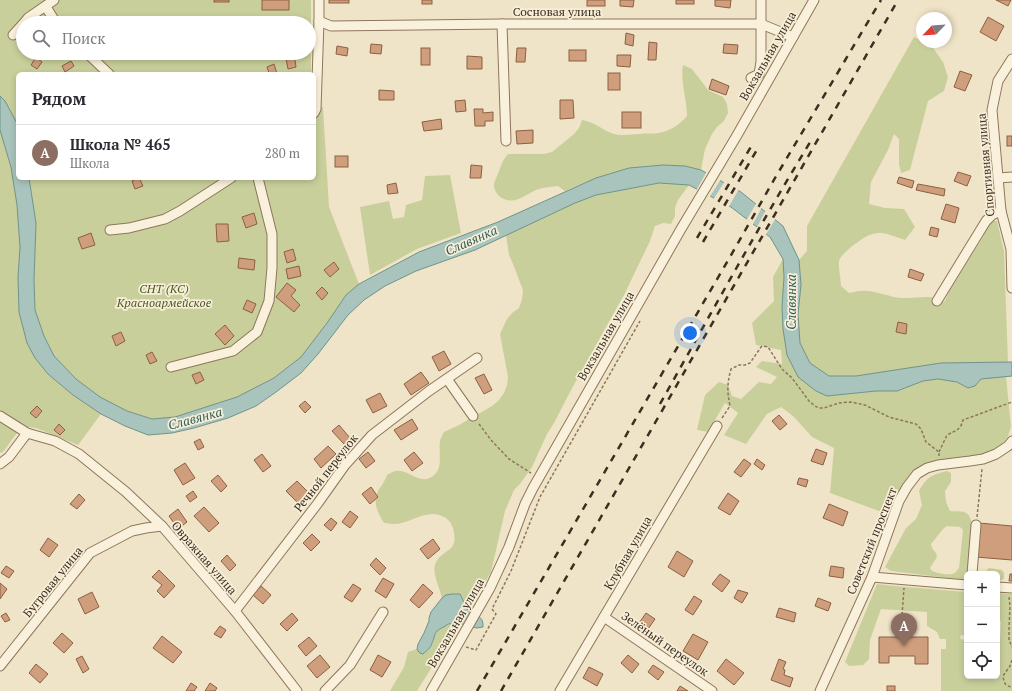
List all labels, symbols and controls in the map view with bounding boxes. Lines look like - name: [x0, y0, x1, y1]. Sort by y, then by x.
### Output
- street label: Сосновая улица: [513, 4, 601, 19]
- street label: Вокзальная улица: [736, 8, 799, 103]
- north arrow: [916, 12, 952, 48]
- search box: [16, 16, 316, 60]
- icon: search: [30, 27, 52, 49]
- text: Поиск: [62, 28, 105, 48]
- text: Рядом: [32, 87, 86, 110]
- street label: Спортивная улица: [974, 113, 997, 217]
- text: Школа № 465: [70, 134, 171, 154]
- text: A: [40, 144, 50, 162]
- text: 280 m: [265, 144, 300, 162]
- text: Школа: [70, 154, 109, 172]
- water label: Славянка: [442, 221, 500, 259]
- water label: Славянка: [782, 274, 800, 330]
- park label: СНТ (КС) Красноармейское: [116, 281, 212, 310]
- street label: Вокзальная улица: [574, 288, 637, 383]
- your location: [680, 323, 700, 343]
- water label: Славянка: [166, 402, 224, 434]
- street label: Речной переулок: [290, 430, 361, 515]
- street label: Советский проспект: [843, 485, 900, 597]
- street label: Клубная улица: [600, 513, 655, 592]
- street label: Овражная улица: [168, 518, 240, 597]
- street label: Бугровая улица: [20, 543, 86, 620]
- map controls: [964, 571, 1000, 679]
- button: +: [964, 571, 1000, 607]
- street label: Вокзальная улица: [424, 575, 487, 670]
- button: −: [964, 607, 1000, 643]
- street label: Зелёный переулок: [619, 608, 712, 680]
- pin: A: [891, 613, 917, 646]
- button: locate: [964, 643, 1000, 679]

